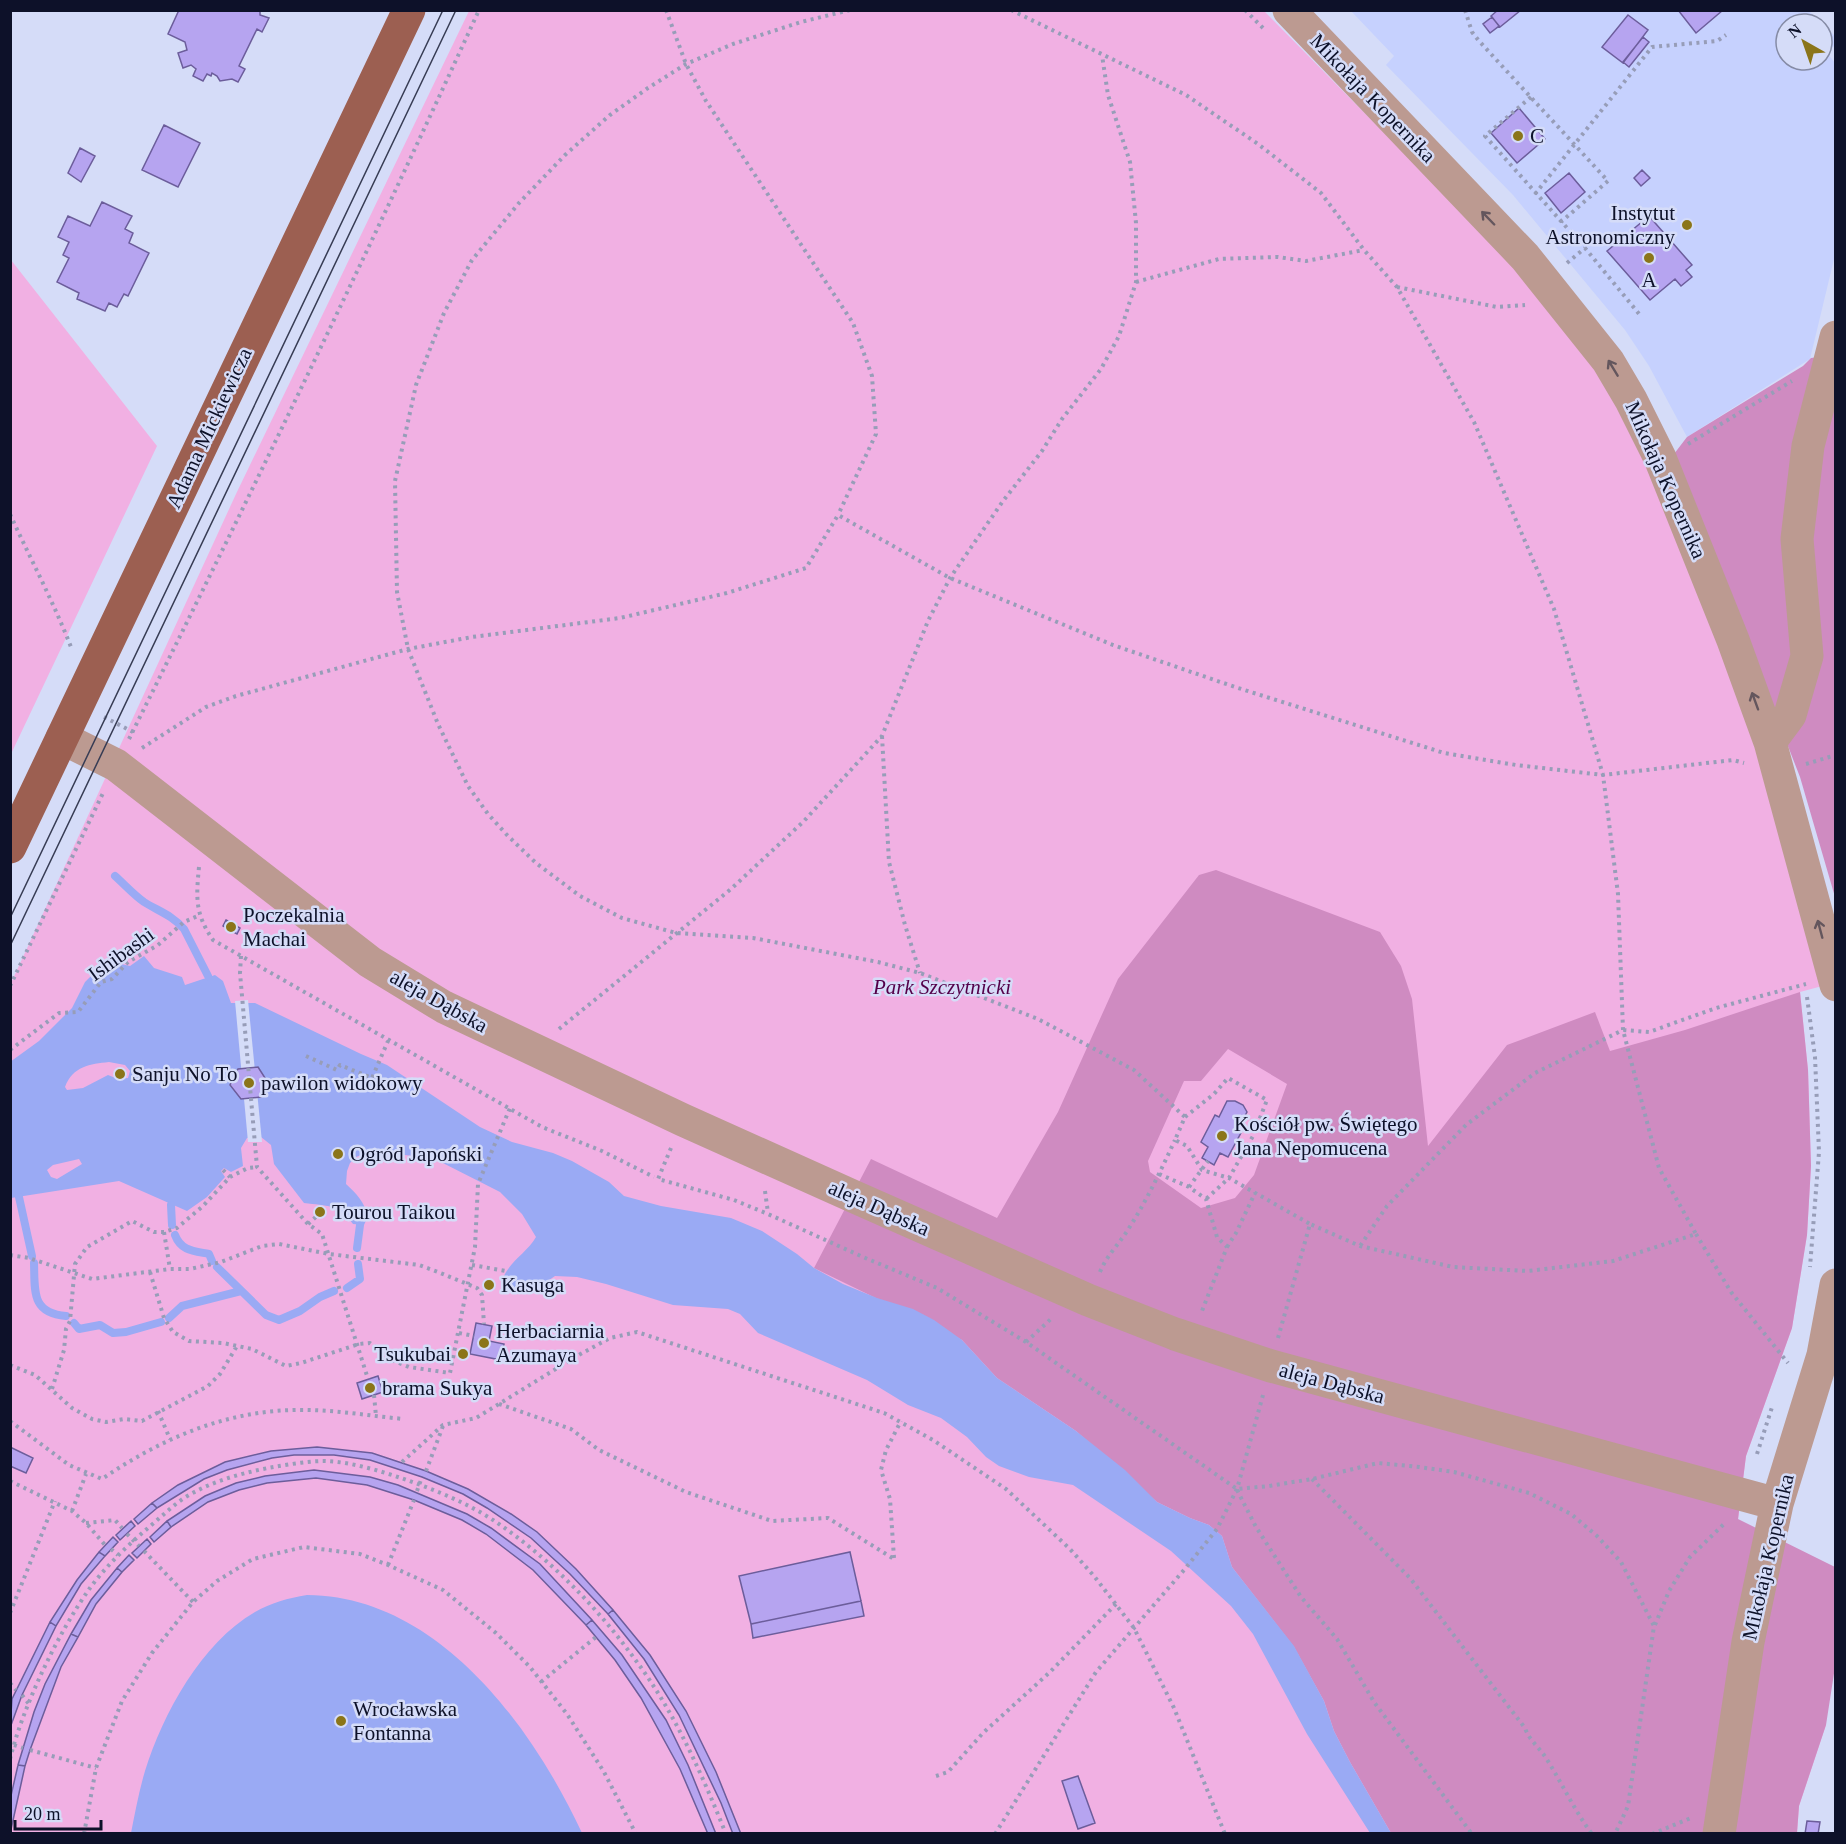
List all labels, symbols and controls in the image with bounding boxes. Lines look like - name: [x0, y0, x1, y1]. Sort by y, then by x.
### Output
- north arrow: [1774, 12, 1834, 72]
- text: N: [1785, 20, 1805, 41]
- street label: Mikołaja Kopernika: [1305, 29, 1441, 168]
- place label: C: [1530, 124, 1544, 148]
- marker: C: [1511, 129, 1525, 143]
- place label: Instytut Astronomiczny: [1546, 201, 1675, 249]
- one-way arrow: [1481, 211, 1495, 226]
- marker: Instytut Astronomiczny: [1680, 218, 1694, 232]
- marker: A: [1642, 251, 1656, 265]
- place label: A: [1641, 268, 1657, 292]
- street label: Adama Mickiewicza: [161, 343, 257, 512]
- one-way arrow: [1606, 360, 1618, 377]
- street label: Mikołaja Kopernika: [1621, 398, 1712, 563]
- one-way arrow: [1749, 692, 1760, 711]
- place label: Poczekalnia Machai: [243, 903, 345, 951]
- marker: Poczekalnia Machai: [224, 920, 238, 934]
- one-way arrow: [1814, 920, 1825, 939]
- street label: Ishibashi: [83, 922, 159, 986]
- street label: aleja Dąbska: [386, 964, 493, 1038]
- park label: Park Szczytnicki: [872, 975, 1011, 999]
- place label: Sanju No To: [132, 1062, 237, 1086]
- marker: Sanju No To: [113, 1067, 127, 1081]
- place label: pawilon widokowy: [261, 1071, 423, 1095]
- marker: pawilon widokowy: [242, 1076, 256, 1090]
- place label: Kościół pw. Świętego Jana Nepomucena: [1234, 1112, 1418, 1160]
- marker: Kościół pw. Świętego Jana Nepomucena: [1215, 1129, 1229, 1143]
- place label: Ogród Japoński: [350, 1142, 483, 1166]
- marker: Ogród Japoński: [331, 1147, 345, 1161]
- street label: aleja Dąbska: [825, 1175, 934, 1241]
- place label: Tourou Taikou: [332, 1200, 456, 1224]
- marker: Tourou Taikou: [313, 1205, 327, 1219]
- place label: Kasuga: [501, 1273, 565, 1297]
- marker: Kasuga: [482, 1278, 496, 1292]
- place label: Herbaciarnia Azumaya: [496, 1319, 605, 1367]
- marker: Herbaciarnia Azumaya: [477, 1336, 491, 1350]
- place label: Tsukubai: [374, 1342, 451, 1366]
- marker: Tsukubai: [456, 1347, 470, 1361]
- street label: aleja Dąbska: [1277, 1357, 1388, 1409]
- place label: brama Sukya: [382, 1376, 493, 1400]
- marker: brama Sukya: [363, 1381, 377, 1395]
- street label: Mikołaja Kopernika: [1737, 1471, 1799, 1642]
- place label: Wrocławska Fontanna: [353, 1697, 458, 1745]
- marker: Wrocławska Fontanna: [334, 1714, 348, 1728]
- scale bar: [15, 1793, 100, 1831]
- text: 20 m: [24, 1804, 61, 1824]

